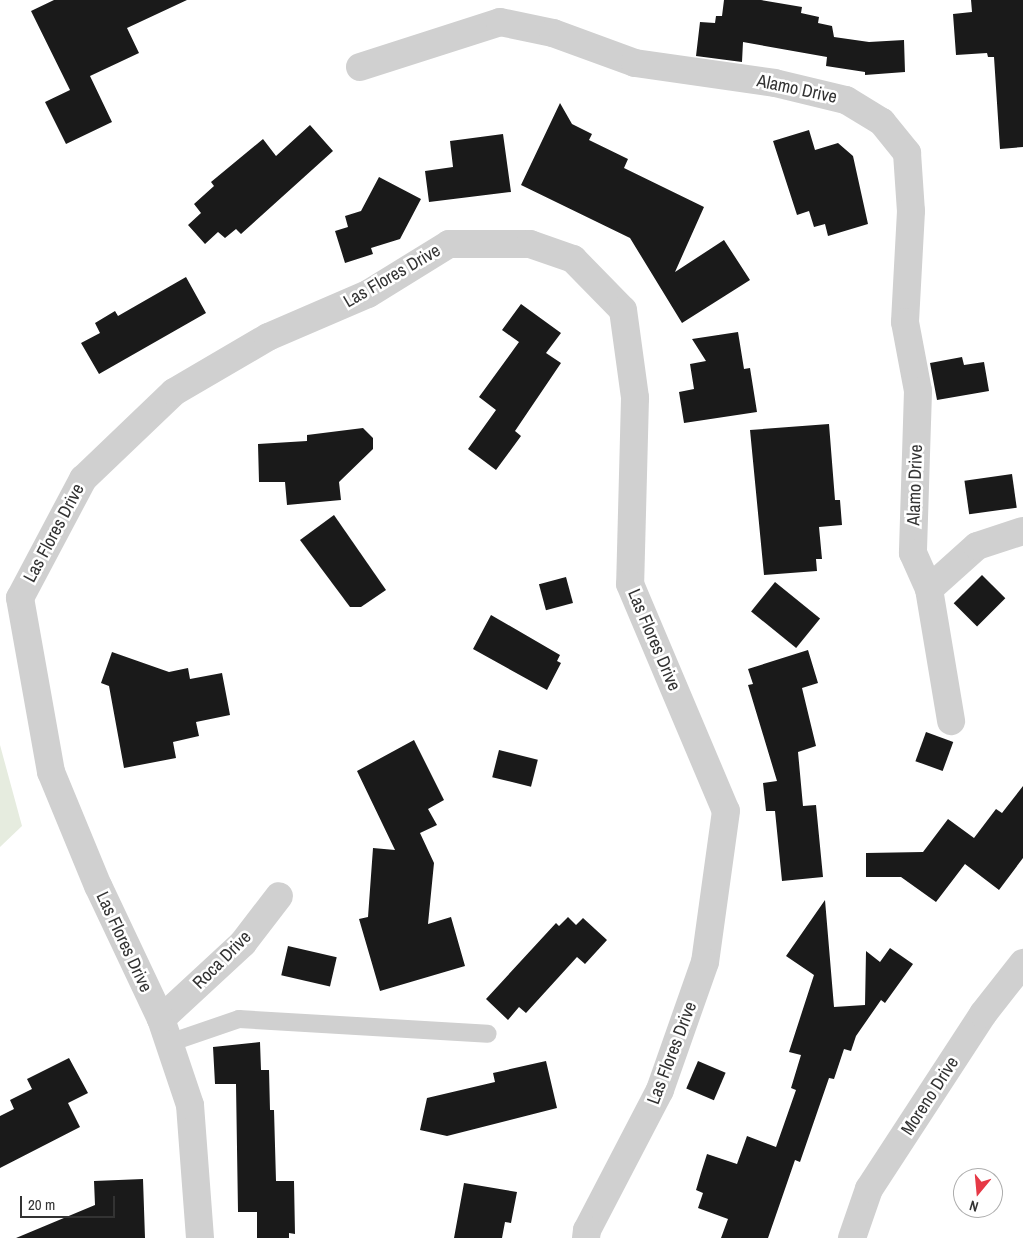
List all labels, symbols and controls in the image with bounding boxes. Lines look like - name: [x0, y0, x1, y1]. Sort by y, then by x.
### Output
- street label: Alamo Drive: [755, 70, 839, 108]
- street label: Las Flores Drive: [340, 240, 444, 312]
- street label: Alamo Drive: [903, 444, 927, 526]
- street label: Las Flores Drive: [19, 480, 89, 586]
- street label: Las Flores Drive: [623, 586, 685, 694]
- street label: Las Flores Drive: [91, 888, 157, 996]
- street label: Roca Drive: [188, 926, 256, 994]
- street label: Las Flores Drive: [643, 999, 701, 1107]
- street label: Moreno Drive: [897, 1053, 963, 1139]
- north arrow: [953, 1168, 1003, 1218]
- scale bar: [22, 1186, 118, 1218]
- text: 20 m: [28, 1194, 55, 1215]
- text: N: [967, 1197, 981, 1216]

